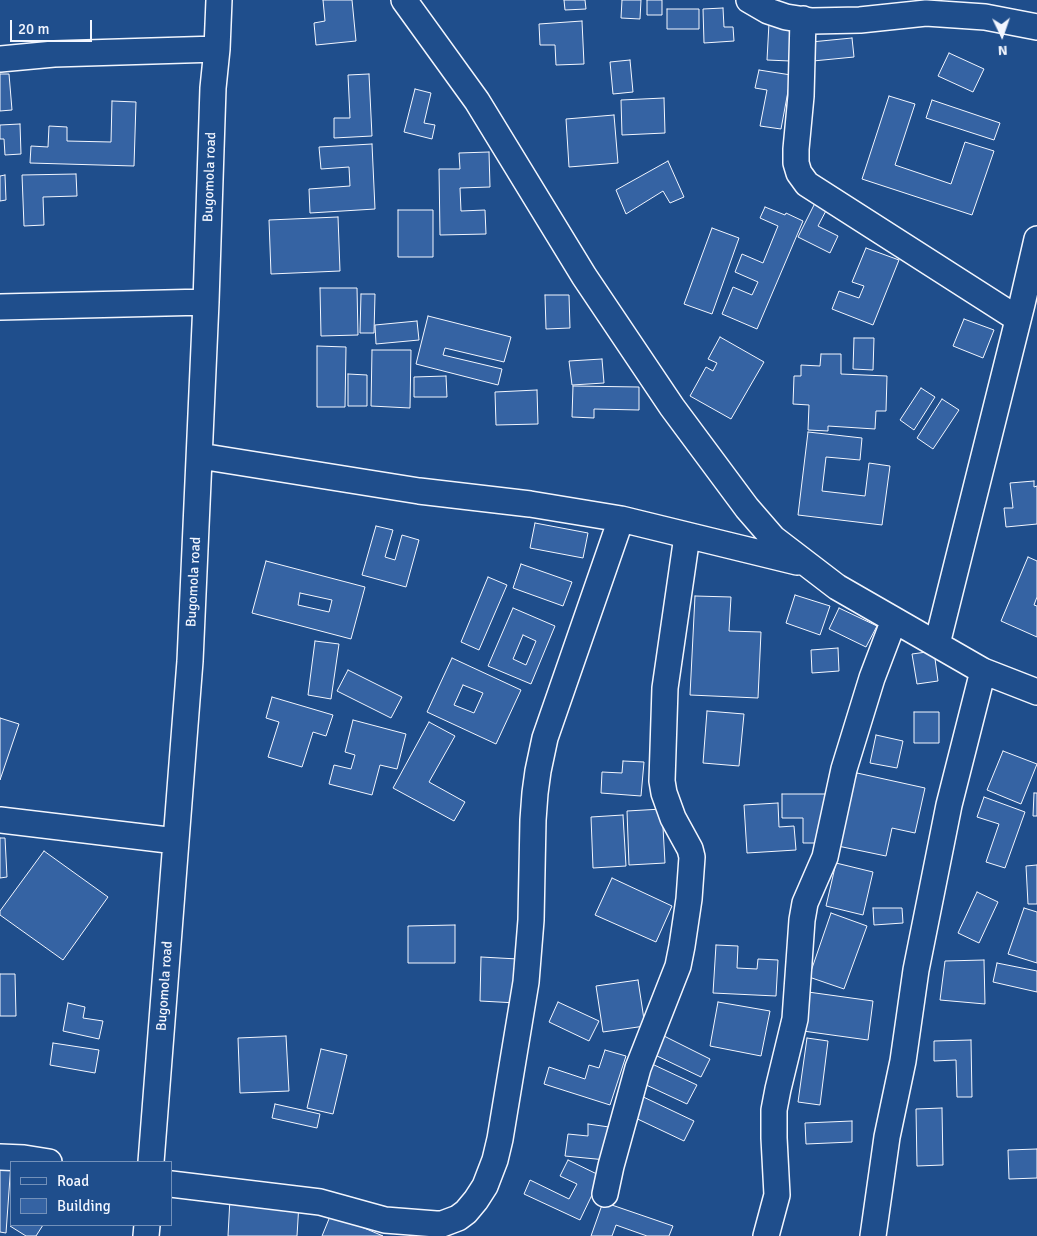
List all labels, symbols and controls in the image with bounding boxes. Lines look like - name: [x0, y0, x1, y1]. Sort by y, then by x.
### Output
- scale bar: [12, 10, 95, 42]
- north arrow: [977, 10, 1027, 60]
- text: 20 m: [18, 20, 49, 38]
- text: N: [997, 42, 1008, 59]
- street label: Bugomola road: [200, 132, 220, 222]
- street label: Bugomola road: [183, 537, 205, 627]
- street label: Bugomola road: [153, 940, 177, 1032]
- legend: [10, 1161, 172, 1226]
- text: Road: [57, 1172, 89, 1190]
- text: Building: [57, 1197, 111, 1215]

